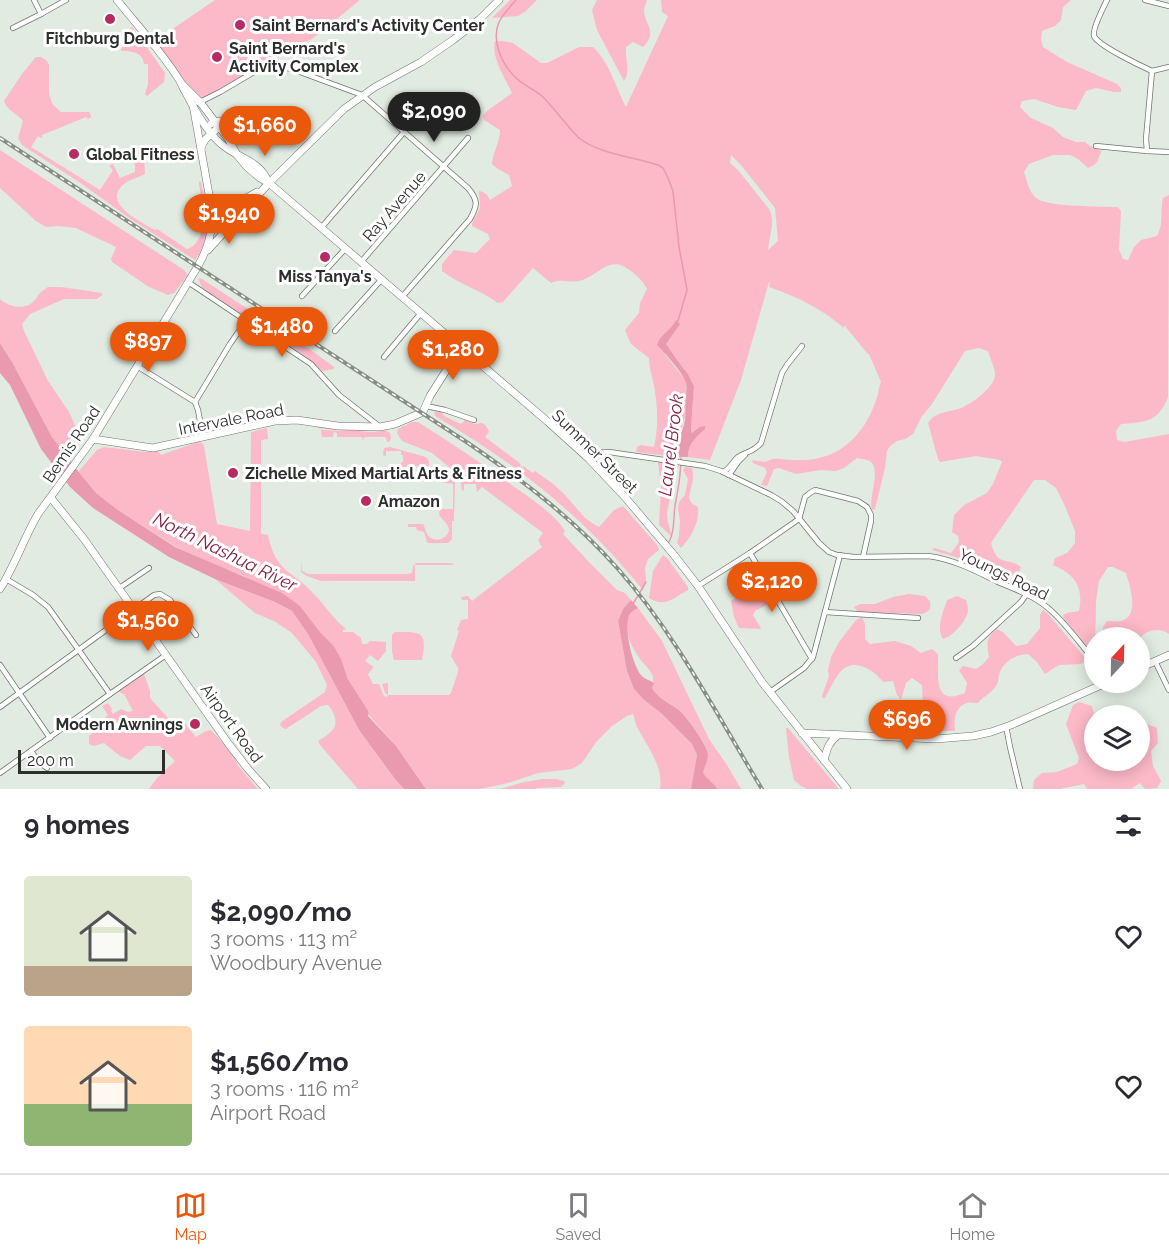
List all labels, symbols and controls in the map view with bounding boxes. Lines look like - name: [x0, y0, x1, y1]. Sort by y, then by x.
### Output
- marker: Fitchburg Dental: [103, 12, 117, 26]
- place label: Saint Bernard's Activity Center: [252, 16, 484, 35]
- marker: Saint Bernard's Activity Center: [233, 18, 247, 32]
- place label: Fitchburg Dental: [45, 29, 176, 48]
- place label: Saint Bernard's Activity Complex: [229, 39, 359, 76]
- marker: Saint Bernard's Activity Complex: [210, 50, 224, 64]
- pin: $2,090: [385, 92, 483, 143]
- text: $2,090: [402, 99, 466, 123]
- pin: $1,660: [216, 106, 314, 157]
- text: $1,660: [233, 113, 297, 137]
- place label: Global Fitness: [86, 145, 195, 164]
- marker: Global Fitness: [67, 147, 81, 161]
- street label: Ray Avenue: [359, 167, 430, 245]
- pin: $1,940: [180, 194, 278, 245]
- text: $1,940: [198, 201, 260, 225]
- marker: Miss Tanya's: [318, 250, 332, 264]
- place label: Miss Tanya's: [278, 267, 372, 286]
- pin: $1,480: [233, 307, 331, 358]
- text: $1,480: [251, 314, 313, 338]
- pin: $897: [112, 322, 184, 373]
- text: $897: [124, 329, 172, 353]
- pin: $1,280: [404, 330, 502, 381]
- text: $1,280: [422, 337, 484, 361]
- water label: Laurel Brook: [654, 392, 687, 497]
- street label: Intervale Road: [177, 400, 285, 439]
- street label: Bemis Road: [39, 402, 104, 486]
- street label: Summer Street: [548, 406, 642, 497]
- place label: Zichelle Mixed Martial Arts & Fitness: [245, 464, 522, 483]
- marker: Zichelle Mixed Martial Arts & Fitness: [226, 466, 240, 480]
- place label: Amazon: [378, 492, 440, 511]
- marker: Amazon: [359, 494, 373, 508]
- water label: North Nashua River: [150, 508, 301, 596]
- street label: Youngs Road: [956, 545, 1052, 604]
- pin: $2,120: [723, 562, 821, 613]
- text: $2,120: [741, 569, 803, 593]
- pin: $1,560: [99, 601, 197, 652]
- text: $1,560: [117, 608, 179, 632]
- north arrow: [1084, 627, 1150, 693]
- map controls: [1084, 627, 1150, 771]
- street label: Airport Road: [197, 680, 267, 766]
- pin: $696: [871, 700, 943, 751]
- button: layers: [1084, 705, 1150, 771]
- text: $696: [883, 707, 931, 731]
- place label: Modern Awnings: [55, 715, 183, 734]
- marker: Modern Awnings: [188, 717, 202, 731]
- scale bar: [18, 747, 165, 774]
- text: 200 m: [27, 751, 74, 770]
- icon: filters: [1112, 809, 1145, 842]
- text: 9 homes: [24, 810, 130, 840]
- text: $2,090/mo: [210, 897, 351, 927]
- icon: home: [72, 900, 144, 972]
- icon: heart: [1112, 920, 1145, 953]
- text: 3 rooms · 113 m²: [210, 927, 357, 951]
- text: Woodbury Avenue: [210, 951, 382, 975]
- text: $1,560/mo: [210, 1047, 349, 1077]
- icon: home: [72, 1050, 144, 1122]
- icon: heart: [1112, 1070, 1145, 1103]
- text: 3 rooms · 116 m²: [210, 1077, 359, 1101]
- text: Airport Road: [210, 1101, 326, 1125]
- tab: Map: [174, 1189, 207, 1244]
- tab: Saved: [555, 1189, 601, 1244]
- tab: Home: [950, 1189, 995, 1244]

